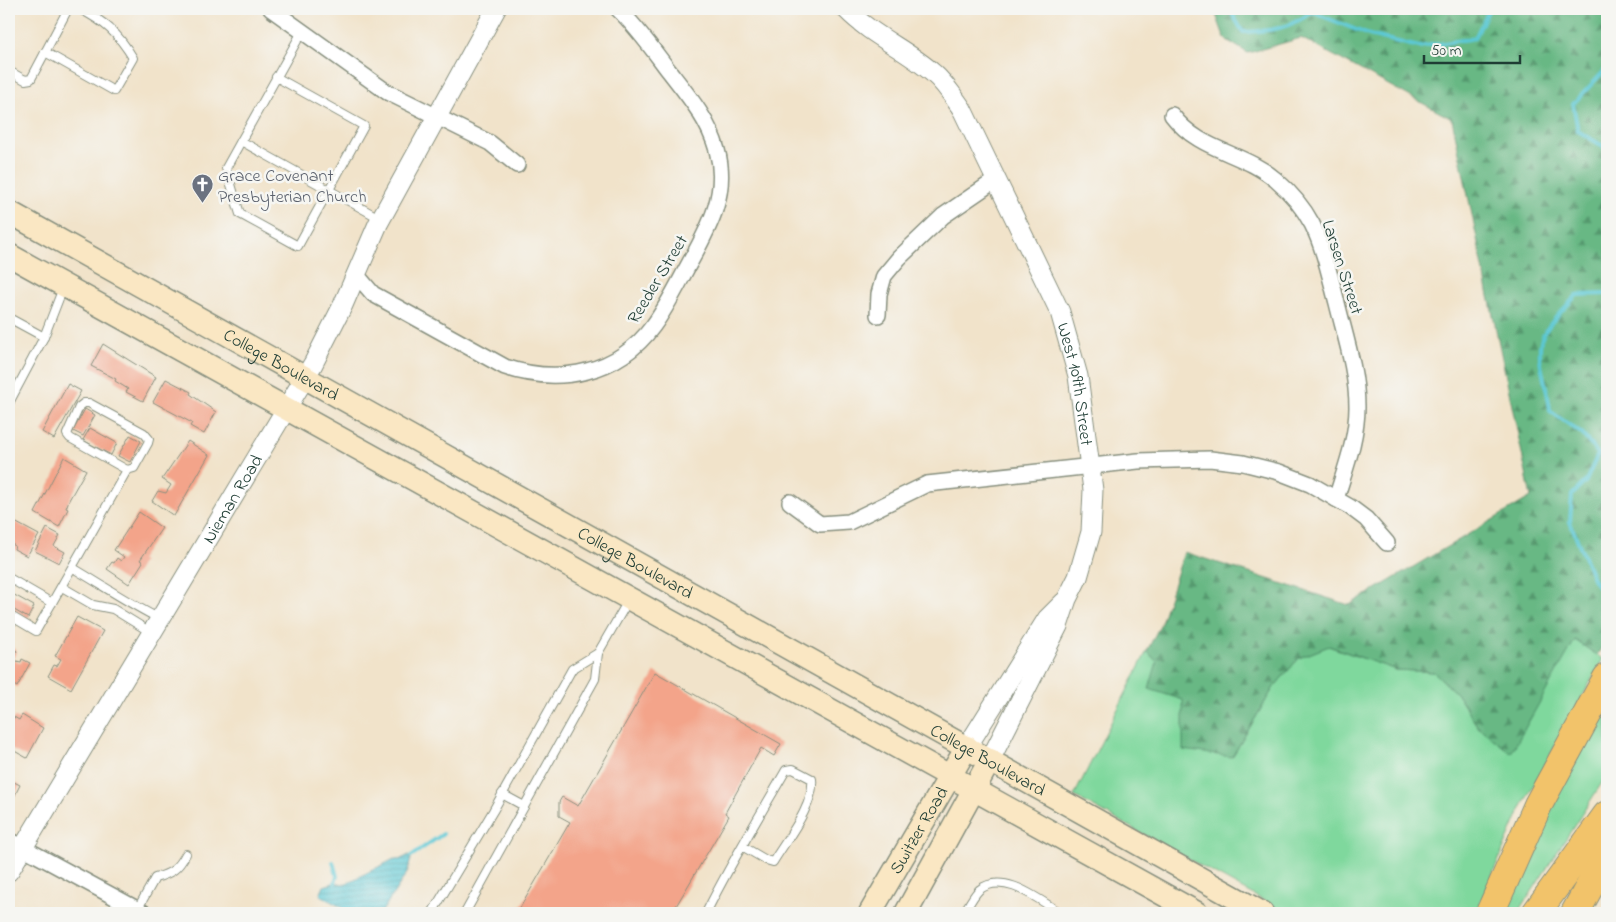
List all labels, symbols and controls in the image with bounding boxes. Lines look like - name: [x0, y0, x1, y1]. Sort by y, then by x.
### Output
- scale bar: [1424, 32, 1520, 64]
- text: 50 m: [1431, 40, 1462, 62]
- place label: Grace Covenant Presbyterian Church: [218, 164, 366, 211]
- church icon: Grace Covenant Presbyterian Church: [190, 173, 214, 204]
- street label: Larsen Street: [1314, 217, 1369, 318]
- street label: Reeder Street: [622, 231, 696, 329]
- street label: West 109th Street: [1049, 320, 1098, 448]
- street label: College Boulevard: [218, 323, 343, 409]
- street label: Nieman Road: [197, 450, 271, 549]
- street label: College Boulevard: [572, 522, 697, 607]
- street label: College Boulevard: [925, 719, 1050, 804]
- street label: Switzer Road: [884, 782, 956, 880]

